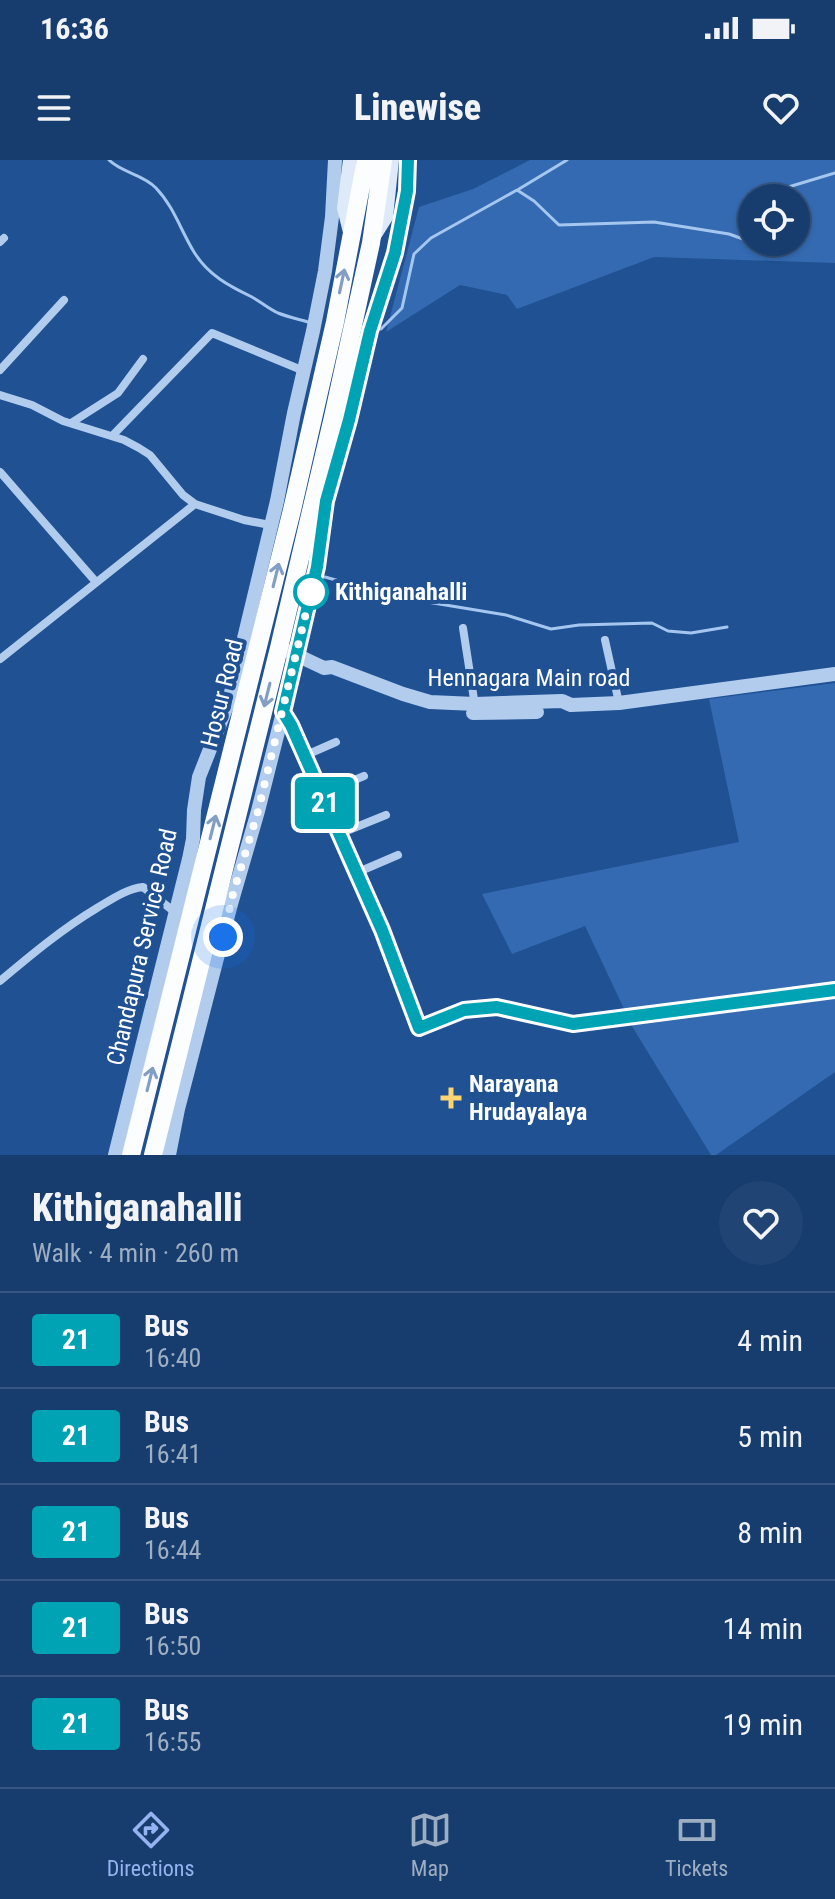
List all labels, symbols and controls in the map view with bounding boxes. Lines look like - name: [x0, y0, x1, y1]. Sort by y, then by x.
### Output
- text: 16:36: [40, 11, 109, 46]
- icon: menu: [32, 86, 76, 130]
- icon: heart: [759, 86, 803, 130]
- text: Linewise: [354, 87, 481, 129]
- map controls: [738, 184, 810, 256]
- button: locate: [738, 184, 810, 256]
- one-way arrow: [336, 269, 351, 294]
- one-way arrow: [269, 562, 284, 588]
- marker: Kithiganahalli: [294, 575, 328, 609]
- place label: Kithiganahalli: [335, 578, 467, 606]
- street label: Hosur Road: [195, 636, 249, 750]
- street label: Hennagara Main road: [428, 664, 630, 692]
- one-way arrow: [259, 682, 274, 708]
- line badge: 21: [289, 777, 361, 829]
- text: 21: [311, 786, 339, 819]
- one-way arrow: [207, 815, 222, 840]
- street label: Chandapura Service Road: [101, 826, 183, 1068]
- your location: [203, 917, 243, 957]
- one-way arrow: [144, 1067, 159, 1093]
- place label: Narayana Hrudayalaya: [469, 1070, 587, 1126]
- marker: Narayana Hrudayalaya: [440, 1087, 462, 1109]
- button: heart: [719, 1181, 803, 1265]
- text: Kithiganahalli: [32, 1186, 243, 1230]
- text: Walk · 4 min · 260 m: [32, 1238, 239, 1268]
- text: Bus: [144, 1308, 189, 1343]
- text: 21: [62, 1323, 90, 1356]
- text: 4 min: [737, 1323, 803, 1358]
- text: 16:40: [144, 1343, 201, 1373]
- text: Bus: [144, 1404, 189, 1439]
- text: 21: [62, 1419, 90, 1452]
- text: 5 min: [737, 1419, 803, 1454]
- text: 16:41: [144, 1439, 201, 1469]
- text: Bus: [144, 1500, 189, 1535]
- text: 21: [62, 1515, 90, 1548]
- text: 8 min: [737, 1515, 803, 1550]
- text: 16:44: [144, 1535, 201, 1565]
- text: Bus: [144, 1596, 189, 1631]
- text: 21: [62, 1611, 90, 1644]
- text: 14 min: [722, 1611, 803, 1646]
- text: 16:50: [144, 1631, 201, 1661]
- text: Bus: [144, 1692, 189, 1727]
- text: 21: [62, 1707, 90, 1740]
- text: 19 min: [722, 1707, 803, 1742]
- text: 16:55: [144, 1727, 201, 1757]
- tab: Directions: [107, 1808, 195, 1881]
- tab: Map: [408, 1808, 452, 1881]
- tab: Tickets: [665, 1808, 728, 1881]

